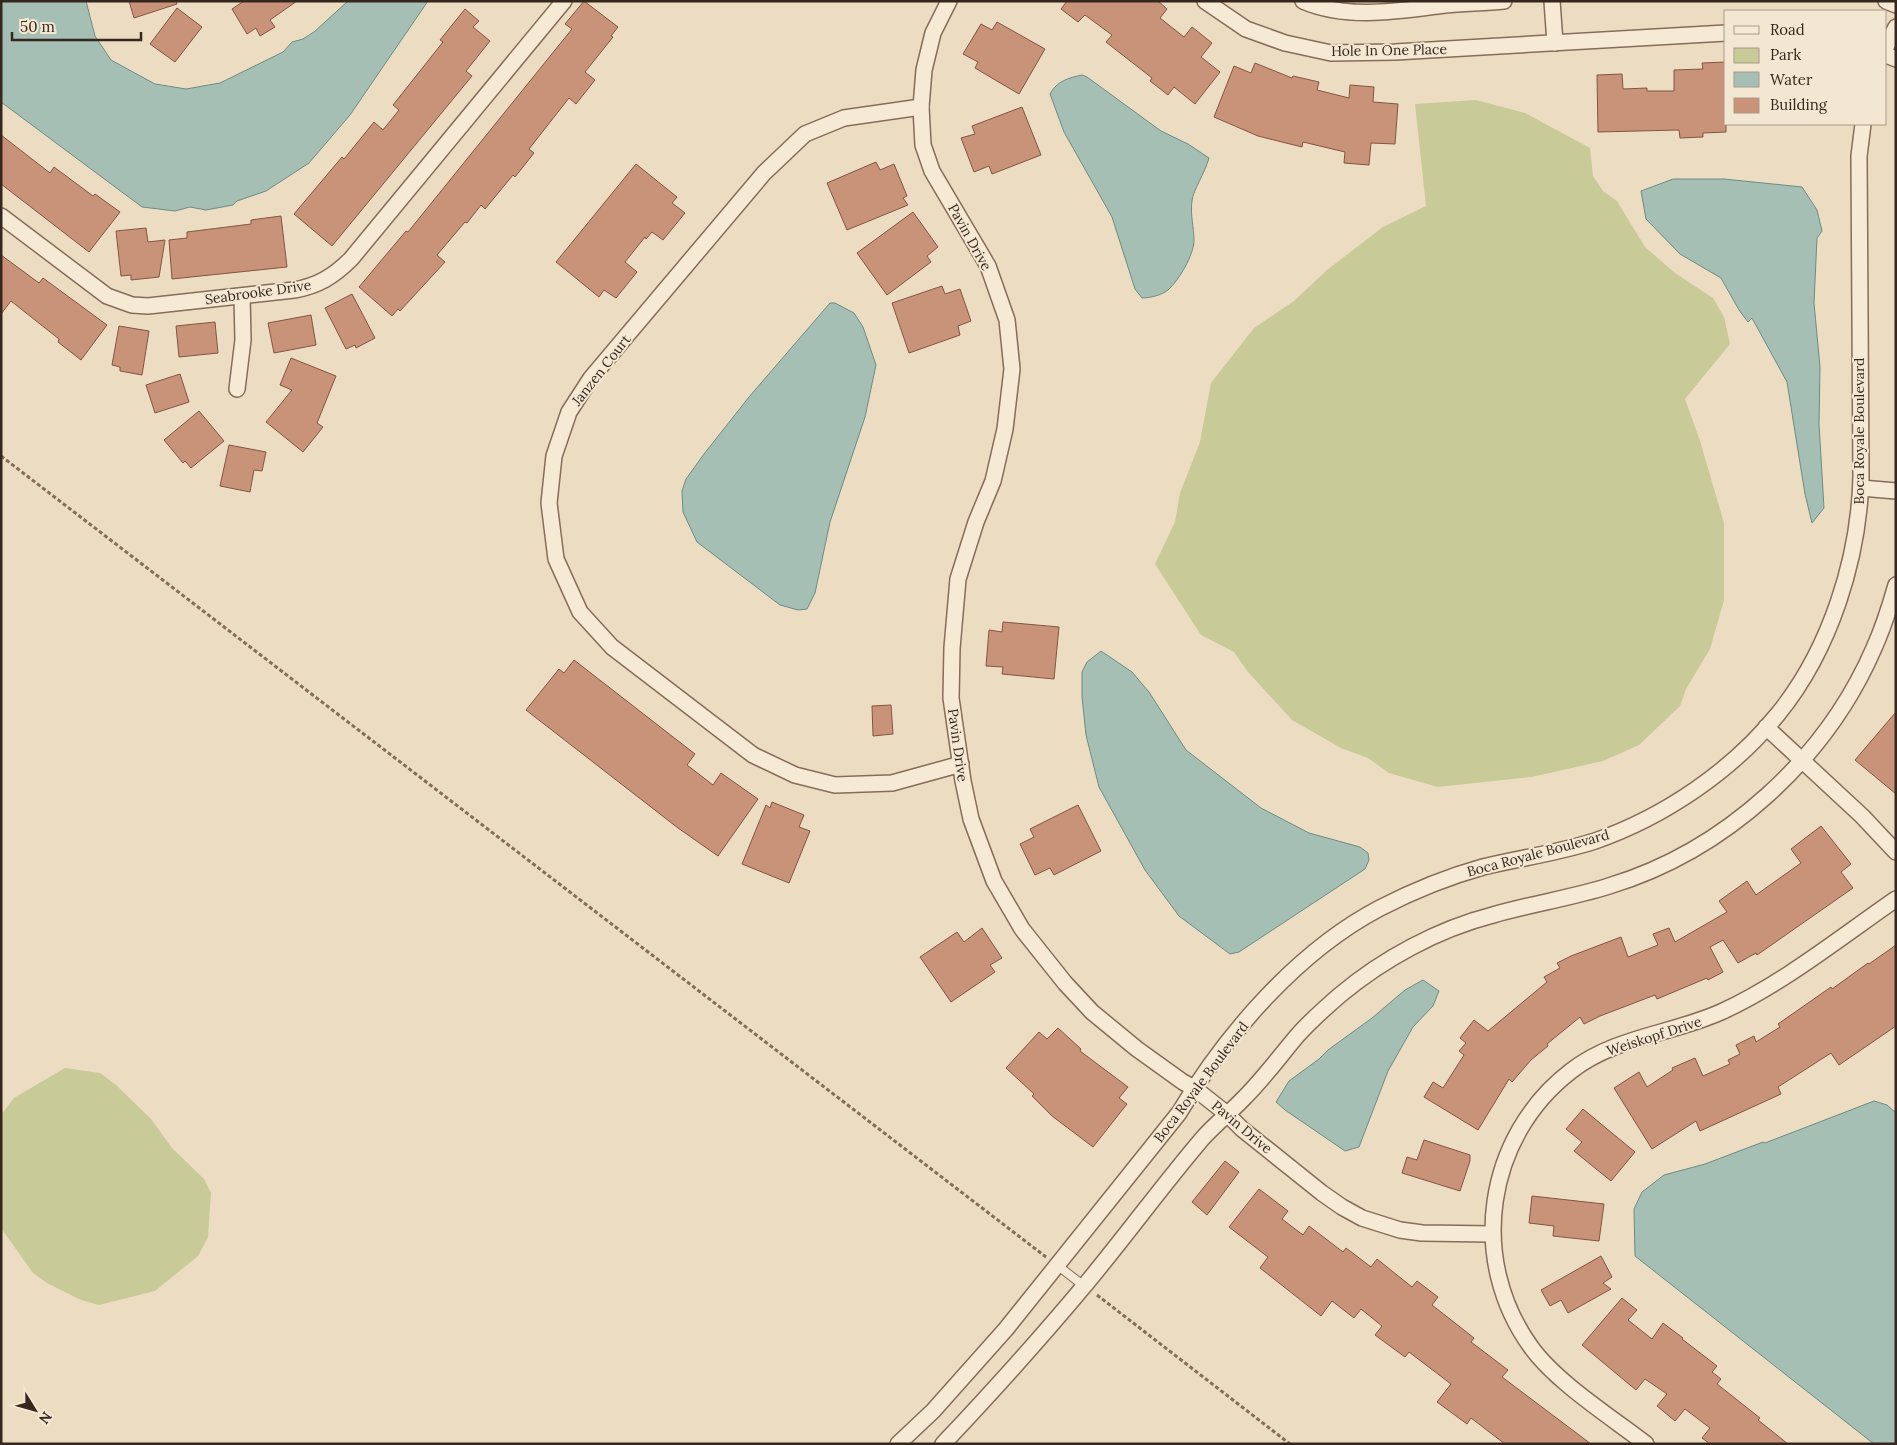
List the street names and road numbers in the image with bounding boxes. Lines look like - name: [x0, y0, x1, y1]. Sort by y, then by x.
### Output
- street label: Hole In One Place: [1331, 40, 1448, 60]
- street label: Pavin Drive: [944, 200, 996, 274]
- street label: Seabrooke Drive: [204, 276, 313, 308]
- street label: Janzen Court: [567, 330, 635, 410]
- street label: Boca Royale Boulevard: [1850, 358, 1868, 504]
- street label: Pavin Drive: [944, 707, 972, 783]
- street label: Boca Royale Boulevard: [1465, 825, 1611, 881]
- street label: Weiskopf Drive: [1604, 1012, 1704, 1060]
- street label: Boca Royale Boulevard: [1150, 1018, 1252, 1146]
- street label: Pavin Drive: [1208, 1096, 1276, 1158]

